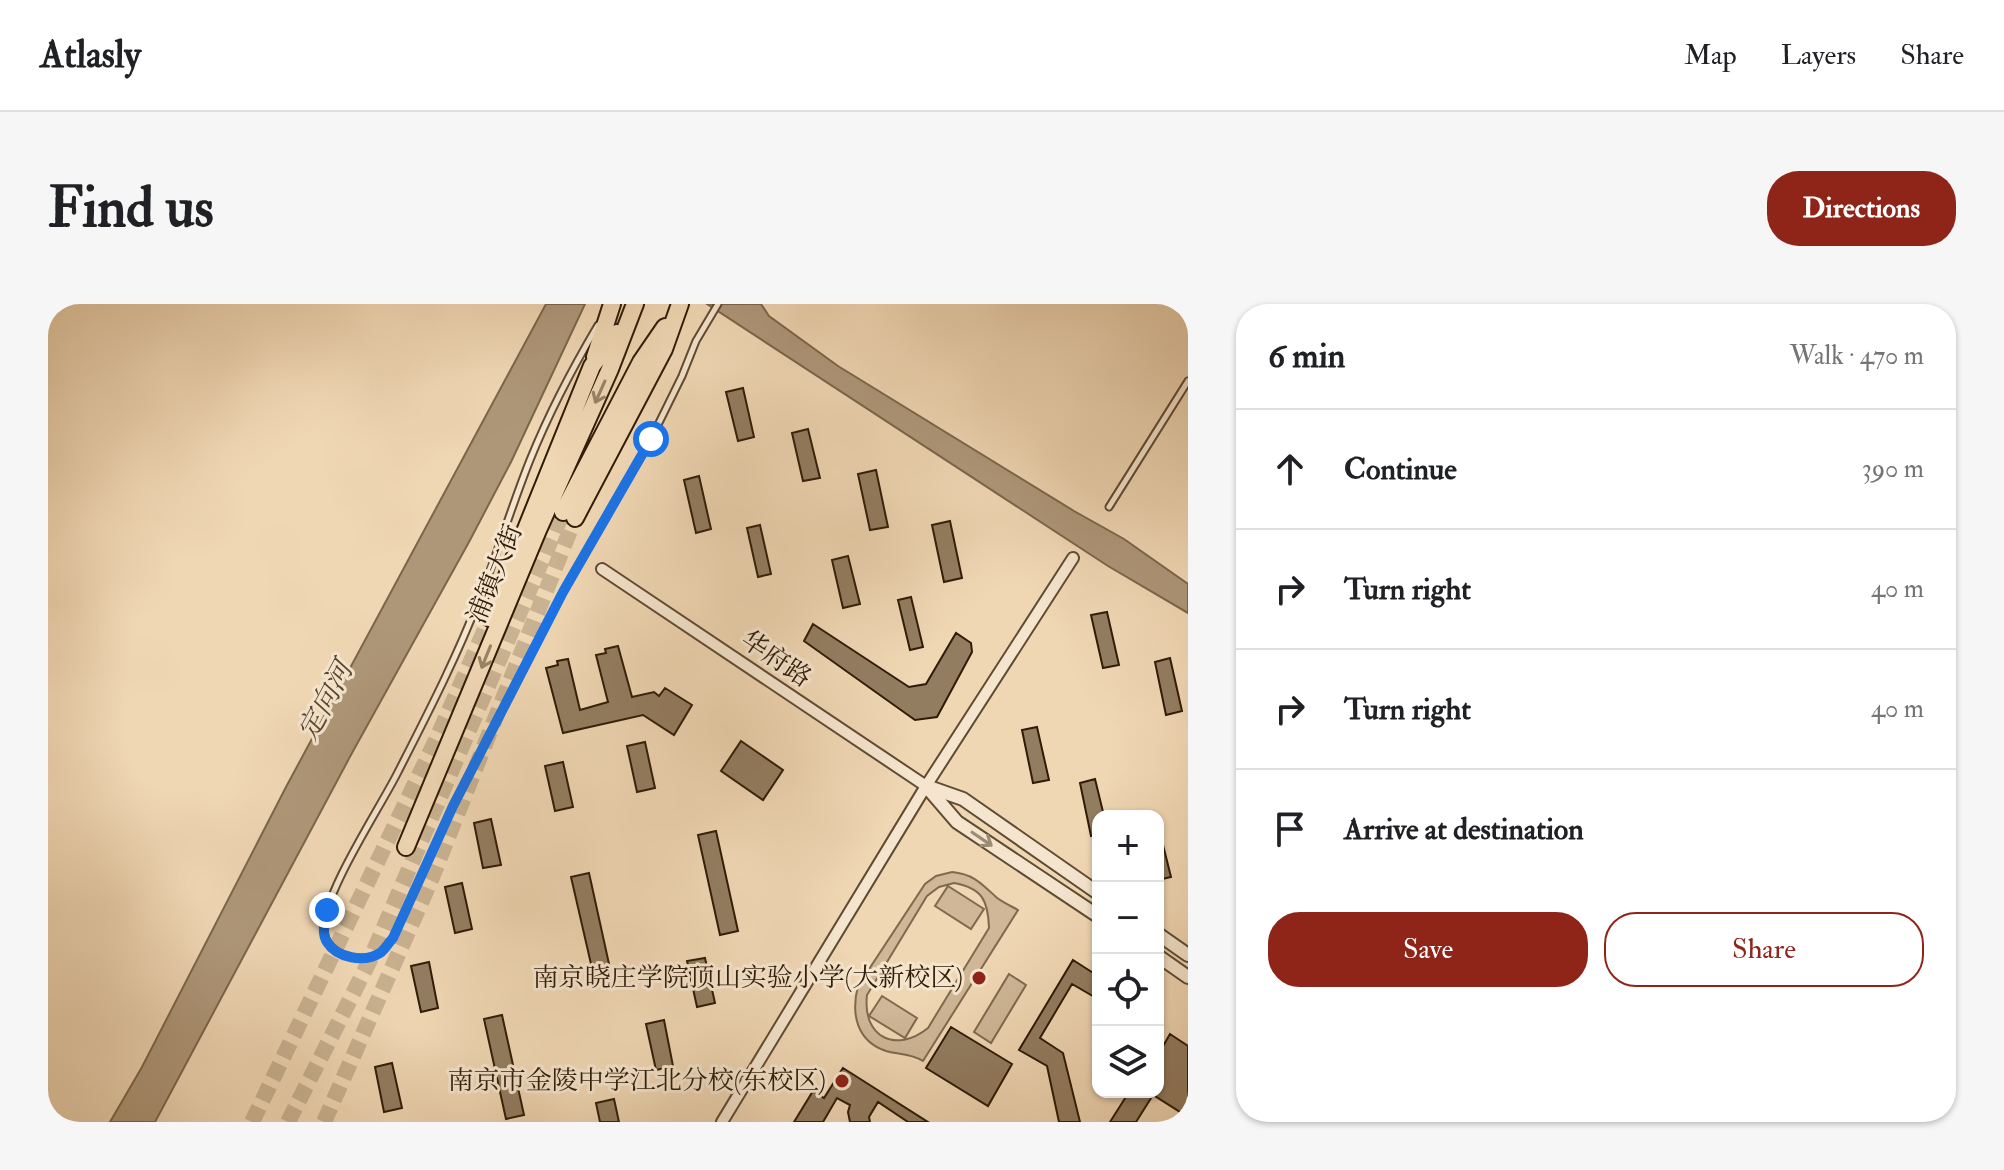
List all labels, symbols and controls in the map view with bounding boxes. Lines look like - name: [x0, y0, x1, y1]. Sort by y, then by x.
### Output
- text: Atlasly: [40, 31, 141, 79]
- text: Map: [1684, 38, 1737, 73]
- text: Layers: [1781, 38, 1856, 73]
- text: Share: [1900, 38, 1964, 73]
- button: Directions: [1767, 171, 1956, 246]
- text: Find us: [48, 173, 214, 244]
- text: 6 min: [1268, 335, 1345, 378]
- text: Walk · 470 m: [1790, 340, 1924, 372]
- one-way arrow: [591, 379, 606, 404]
- route start: [633, 421, 669, 457]
- icon: ahead: [1268, 447, 1312, 491]
- text: Continue: [1344, 451, 1457, 488]
- text: 390 m: [1862, 453, 1924, 485]
- street label: 浦镇大街: [461, 520, 529, 628]
- icon: right: [1268, 567, 1312, 611]
- text: Turn right: [1344, 571, 1471, 608]
- text: 40 m: [1871, 573, 1924, 605]
- street label: 华府路: [735, 624, 817, 694]
- one-way arrow: [478, 644, 493, 669]
- water label: 定向河: [291, 651, 364, 746]
- icon: right: [1268, 687, 1312, 731]
- text: Turn right: [1344, 691, 1471, 728]
- text: 40 m: [1871, 693, 1924, 725]
- icon: arrive: [1268, 807, 1312, 851]
- map controls: [1092, 810, 1164, 1098]
- button: +: [1092, 810, 1164, 882]
- text: Arrive at destination: [1344, 811, 1584, 848]
- one-way arrow: [971, 831, 993, 847]
- button: −: [1092, 882, 1164, 954]
- route end: [309, 892, 345, 928]
- button: Save: [1268, 912, 1588, 987]
- button: Share: [1604, 912, 1924, 987]
- button: locate: [1092, 954, 1164, 1026]
- place label: 南京晓庄学院顶山实验小学(大新校区): [533, 962, 963, 994]
- marker: 南京晓庄学院顶山实验小学(大新校区): [970, 969, 988, 987]
- button: layers: [1092, 1026, 1164, 1098]
- place label: 南京市金陵中学江北分校(东校区): [448, 1065, 826, 1097]
- marker: 南京市金陵中学江北分校(东校区): [833, 1072, 851, 1090]

